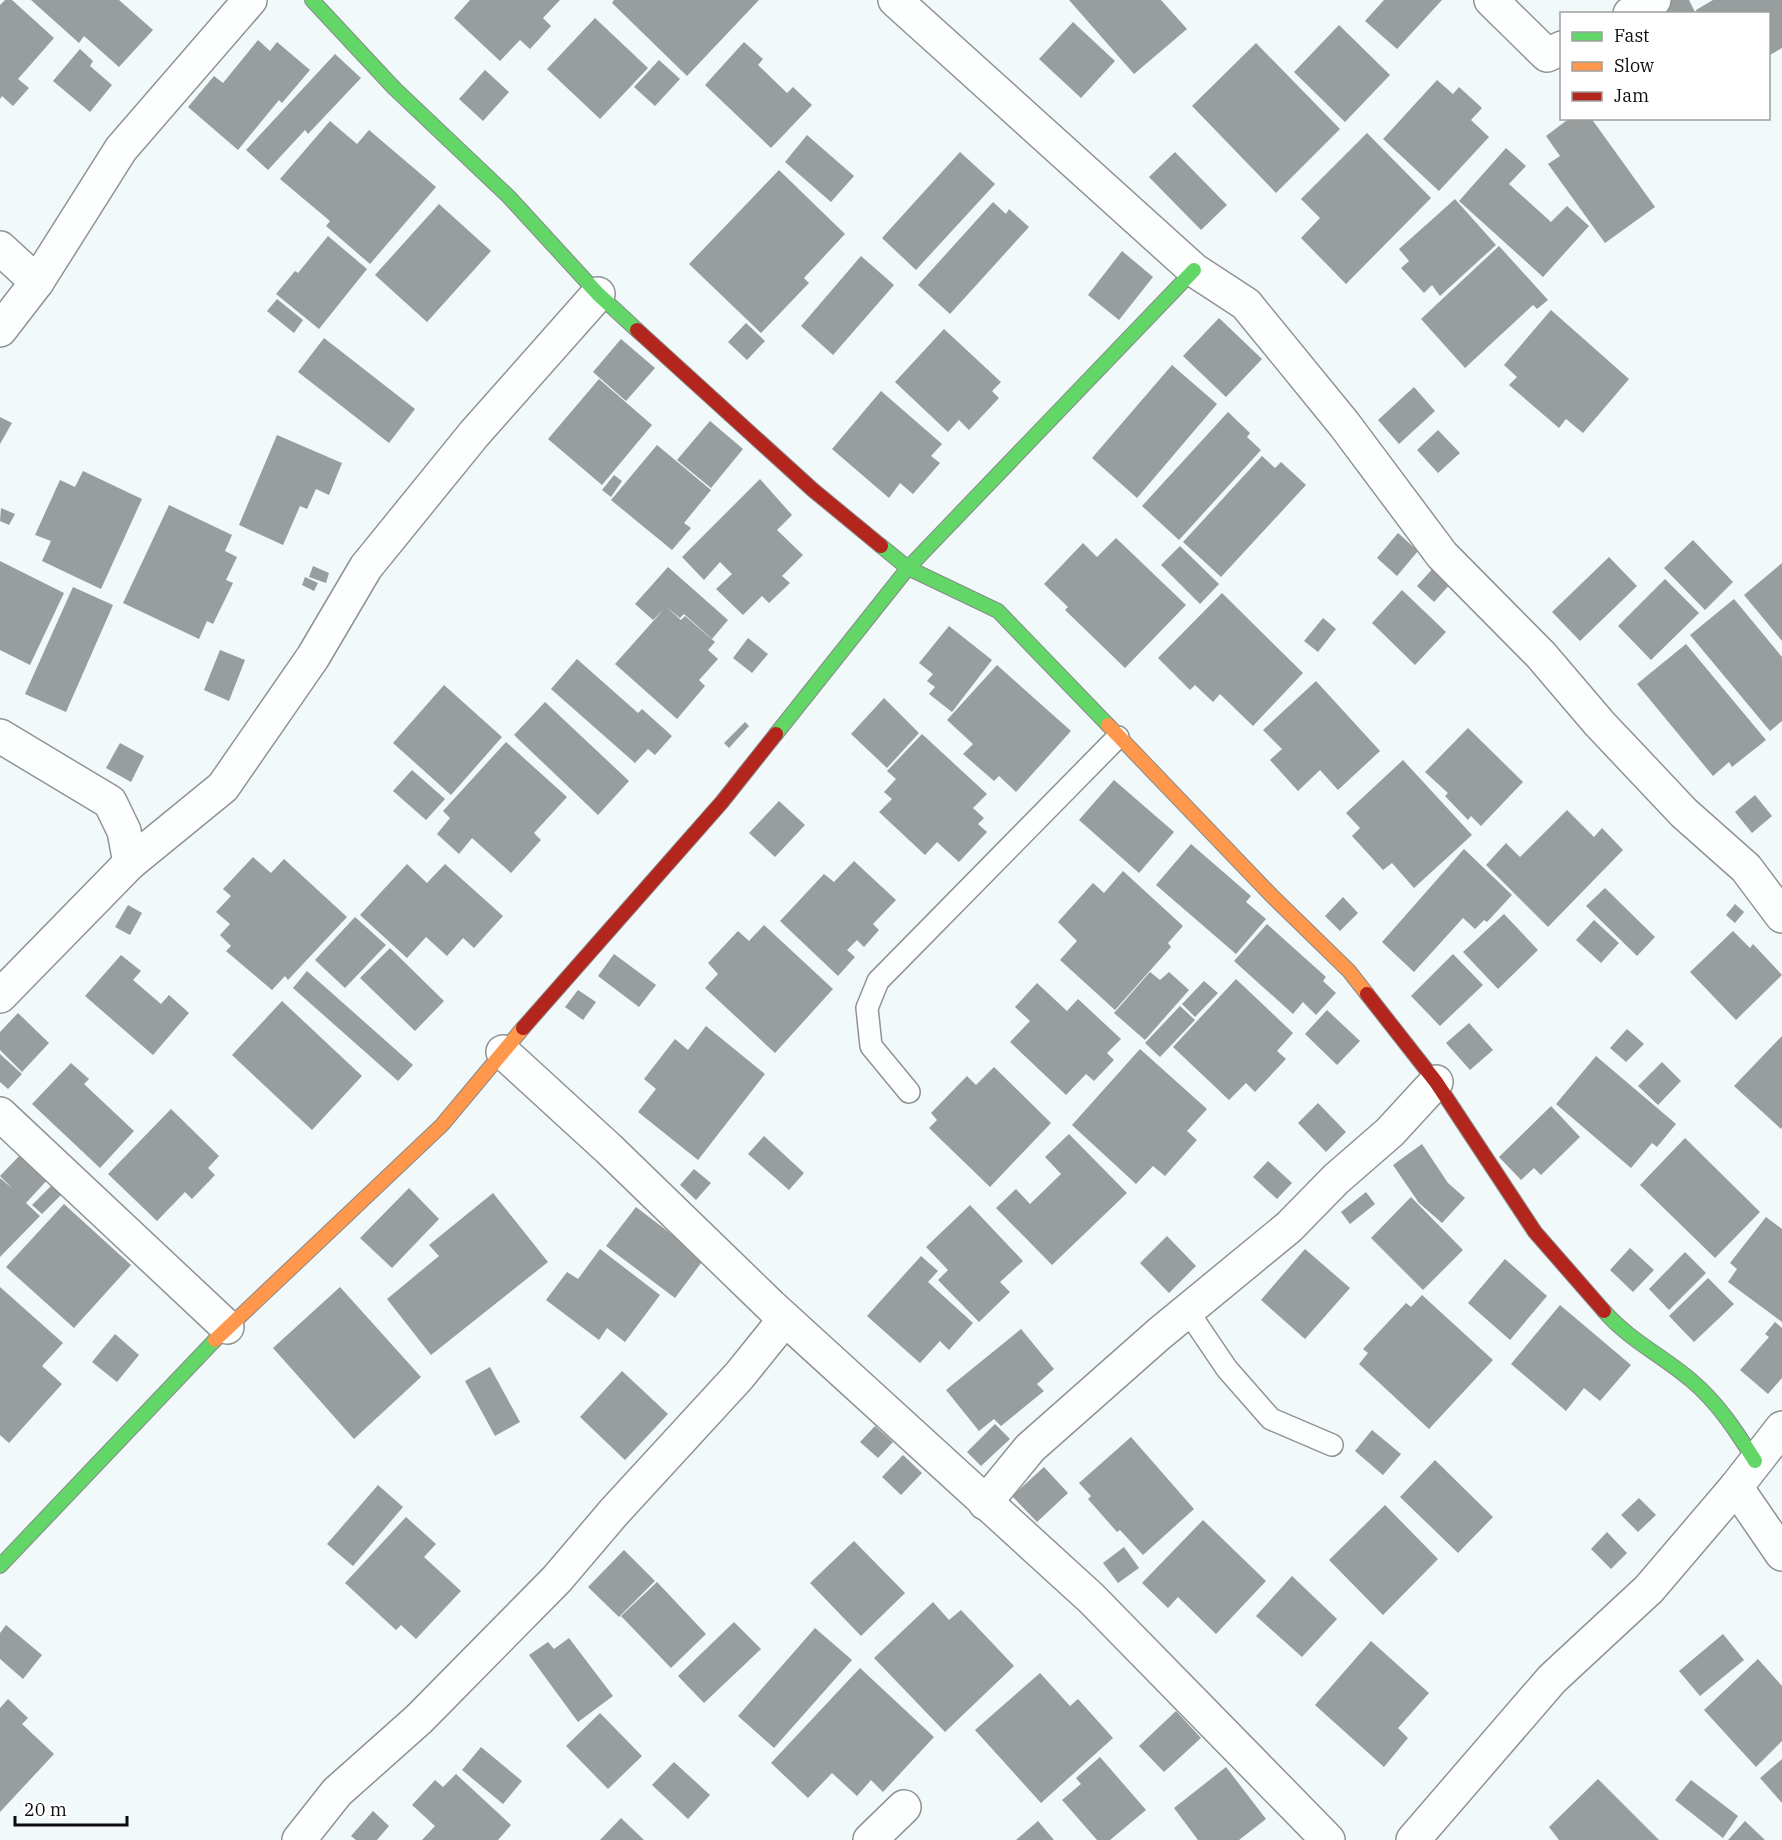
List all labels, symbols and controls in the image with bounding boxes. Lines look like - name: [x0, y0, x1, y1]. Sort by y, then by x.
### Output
- legend: [1560, 12, 1770, 120]
- text: Fast: [1614, 24, 1649, 47]
- text: Slow: [1614, 54, 1654, 77]
- text: Jam: [1614, 84, 1649, 107]
- scale bar: [15, 1789, 128, 1827]
- text: 20 m: [24, 1798, 67, 1821]

